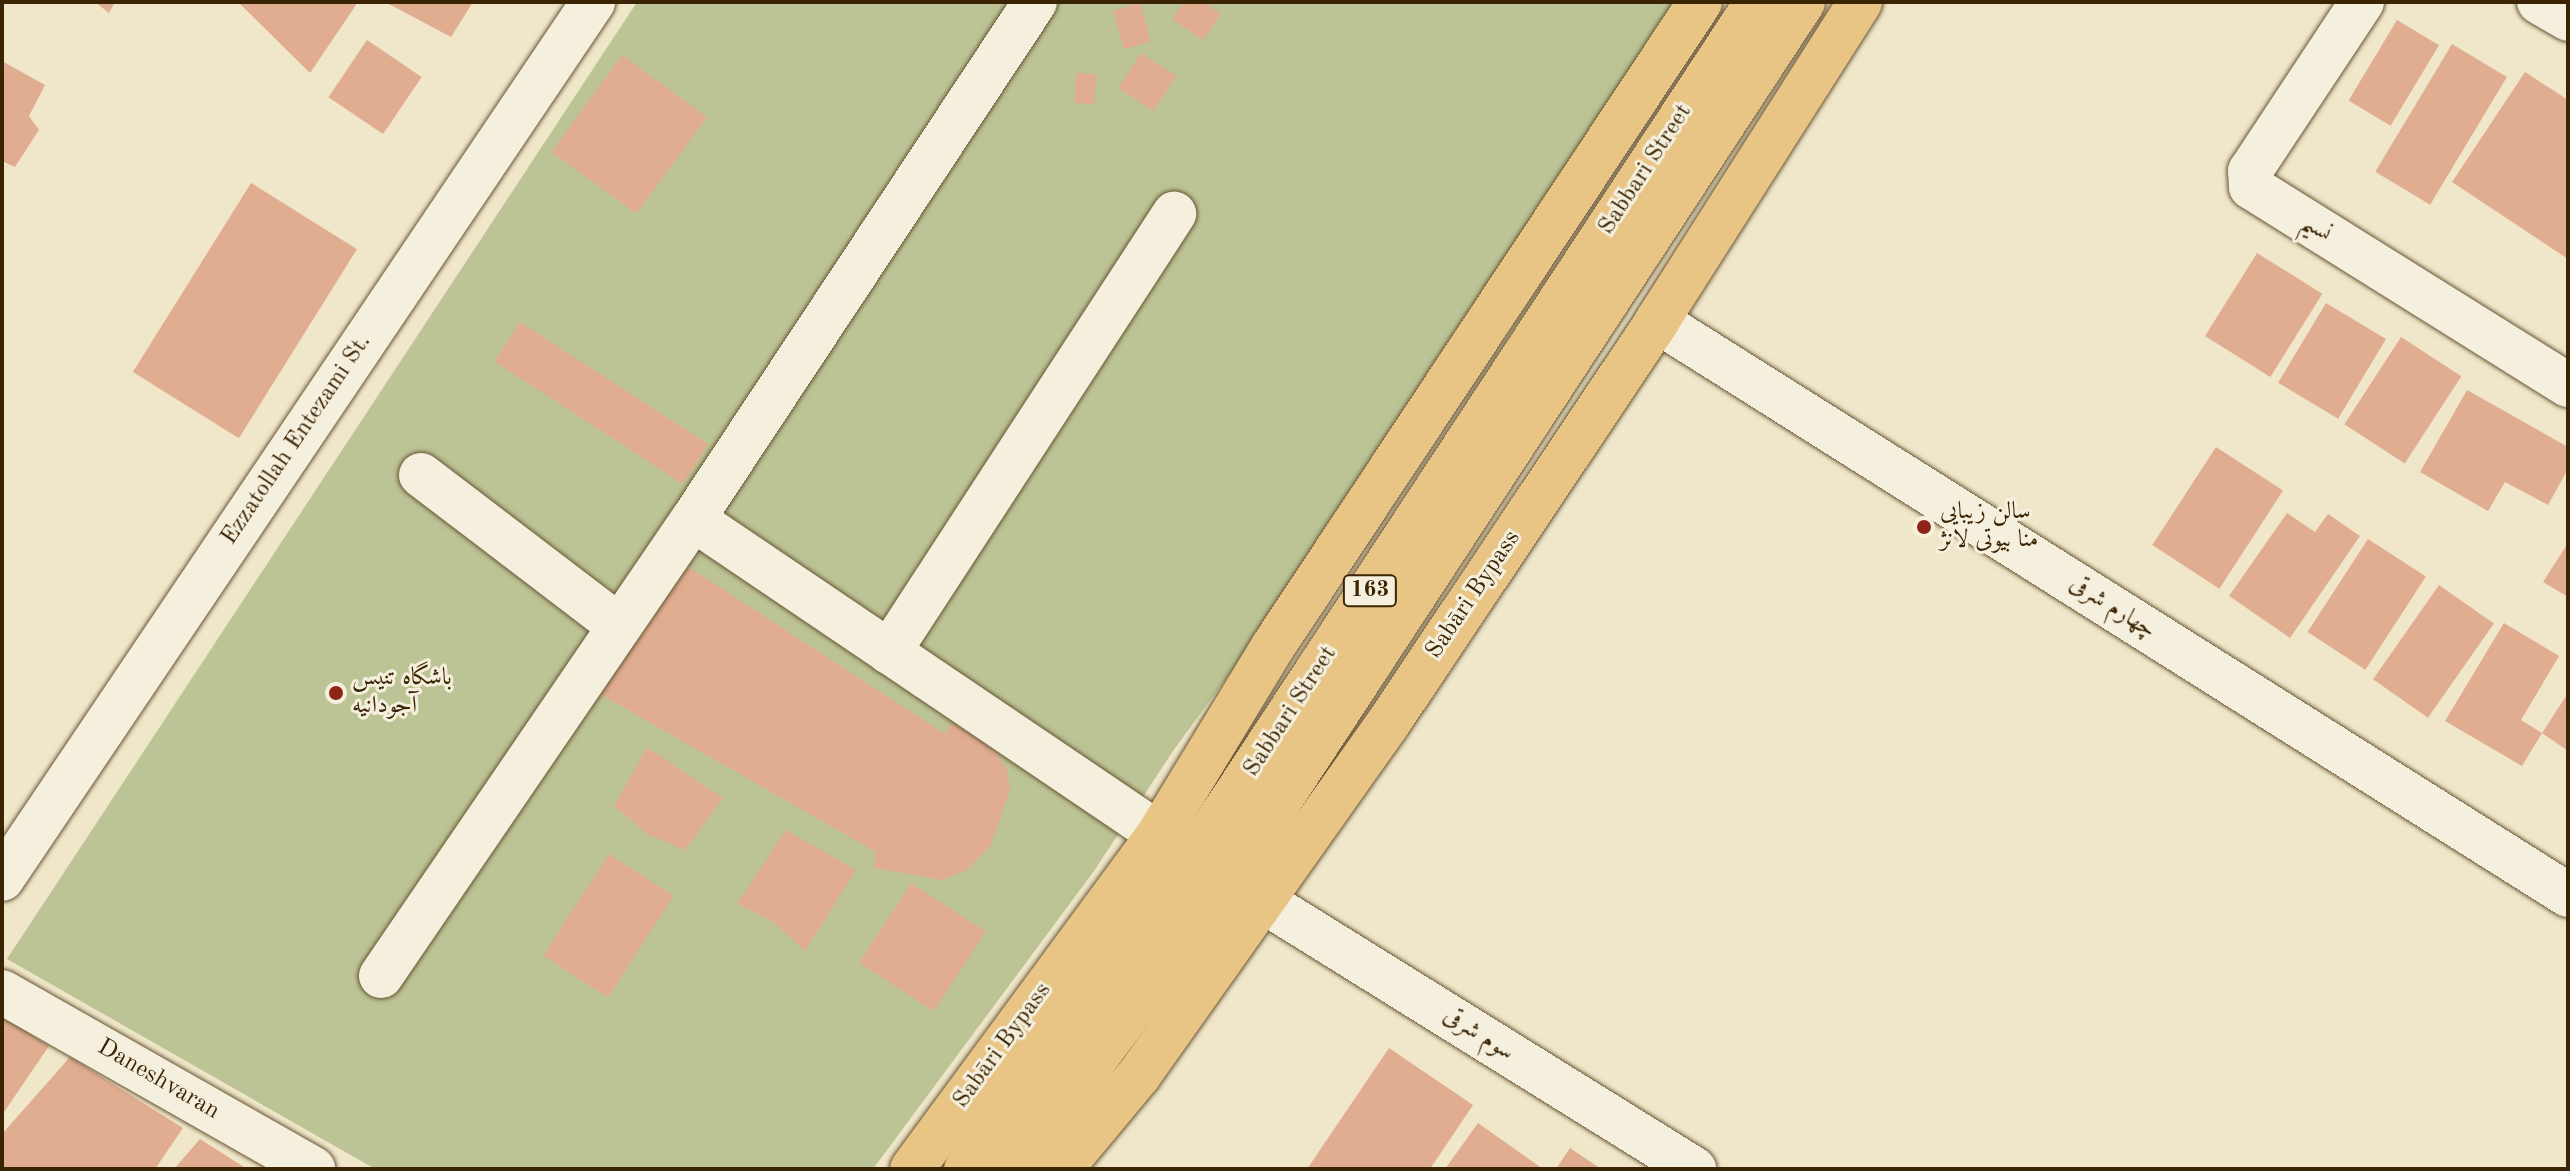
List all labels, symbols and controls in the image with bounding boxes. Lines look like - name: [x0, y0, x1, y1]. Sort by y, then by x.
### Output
- street label: Sabbari Street: [1593, 99, 1699, 241]
- street label: نسیم: [2295, 209, 2337, 249]
- street label: Ezzatollah Entezami St.: [216, 329, 378, 551]
- place label: سالن زیبایی منا بیوتی لانژ: [1940, 499, 2038, 555]
- marker: سالن زیبایی منا بیوتی لانژ: [1915, 518, 1933, 536]
- street label: Sabāri Bypass: [1421, 525, 1527, 665]
- street label: چهارم شرقی: [2064, 570, 2160, 646]
- road number: 163: [1342, 573, 1398, 609]
- street label: Sabbari Street: [1238, 641, 1344, 783]
- place label: باشگاه تنیس آجودانیه: [352, 665, 452, 721]
- marker: باشگاه تنیس آجودانیه: [327, 684, 345, 702]
- street label: Sabāri Bypass: [948, 978, 1058, 1114]
- street label: سوم شرقی: [1437, 1002, 1519, 1068]
- street label: Daneshvaran: [92, 1033, 224, 1127]

